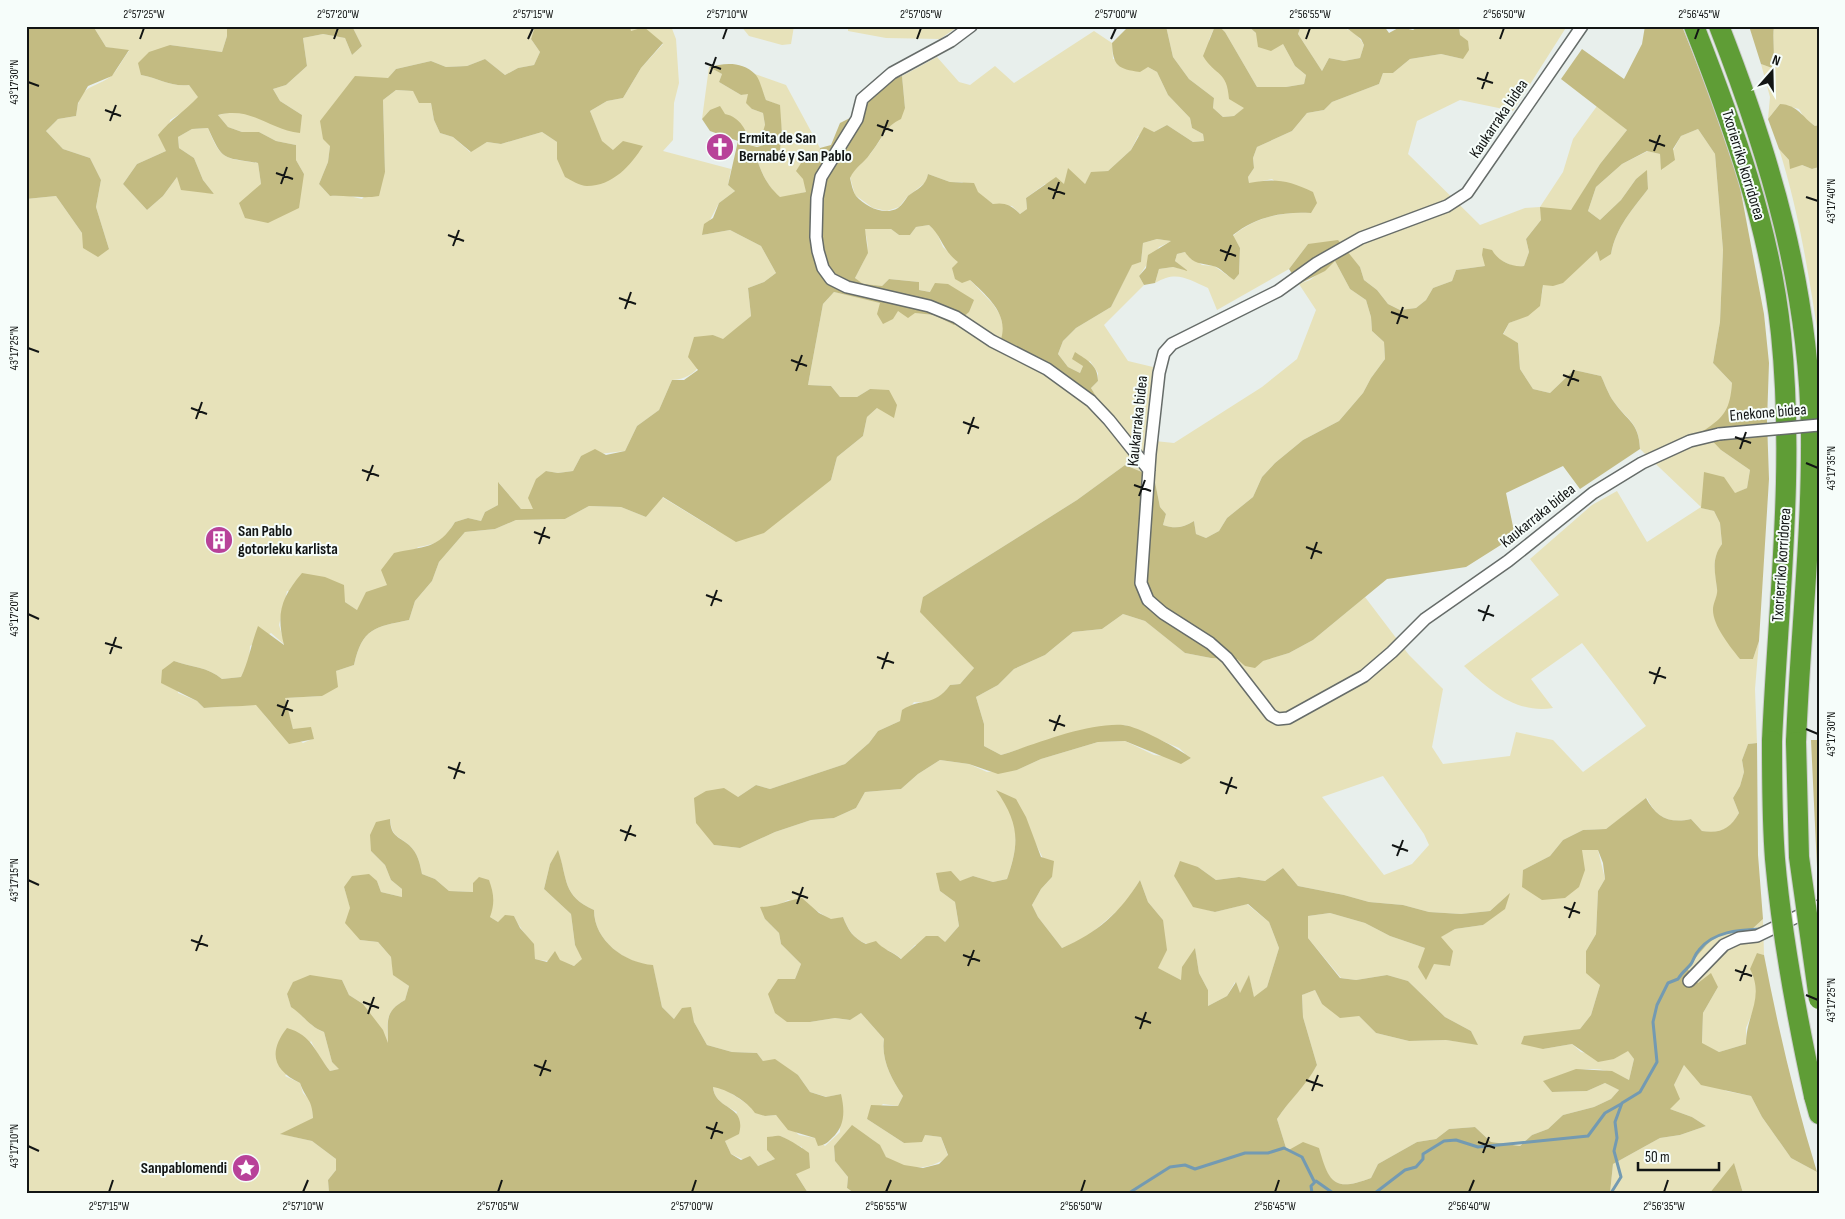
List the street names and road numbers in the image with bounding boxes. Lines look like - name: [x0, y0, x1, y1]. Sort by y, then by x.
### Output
- street label: Kaukarraka bidea: [1466, 76, 1532, 162]
- street label: Txorierriko korridorea: [1717, 108, 1769, 222]
- street label: Kaukarraka bidea: [1124, 375, 1152, 467]
- street label: Enekone bidea: [1729, 400, 1807, 426]
- street label: Kaukarraka bidea: [1497, 480, 1579, 552]
- street label: Txorierriko korridorea: [1769, 507, 1795, 623]

